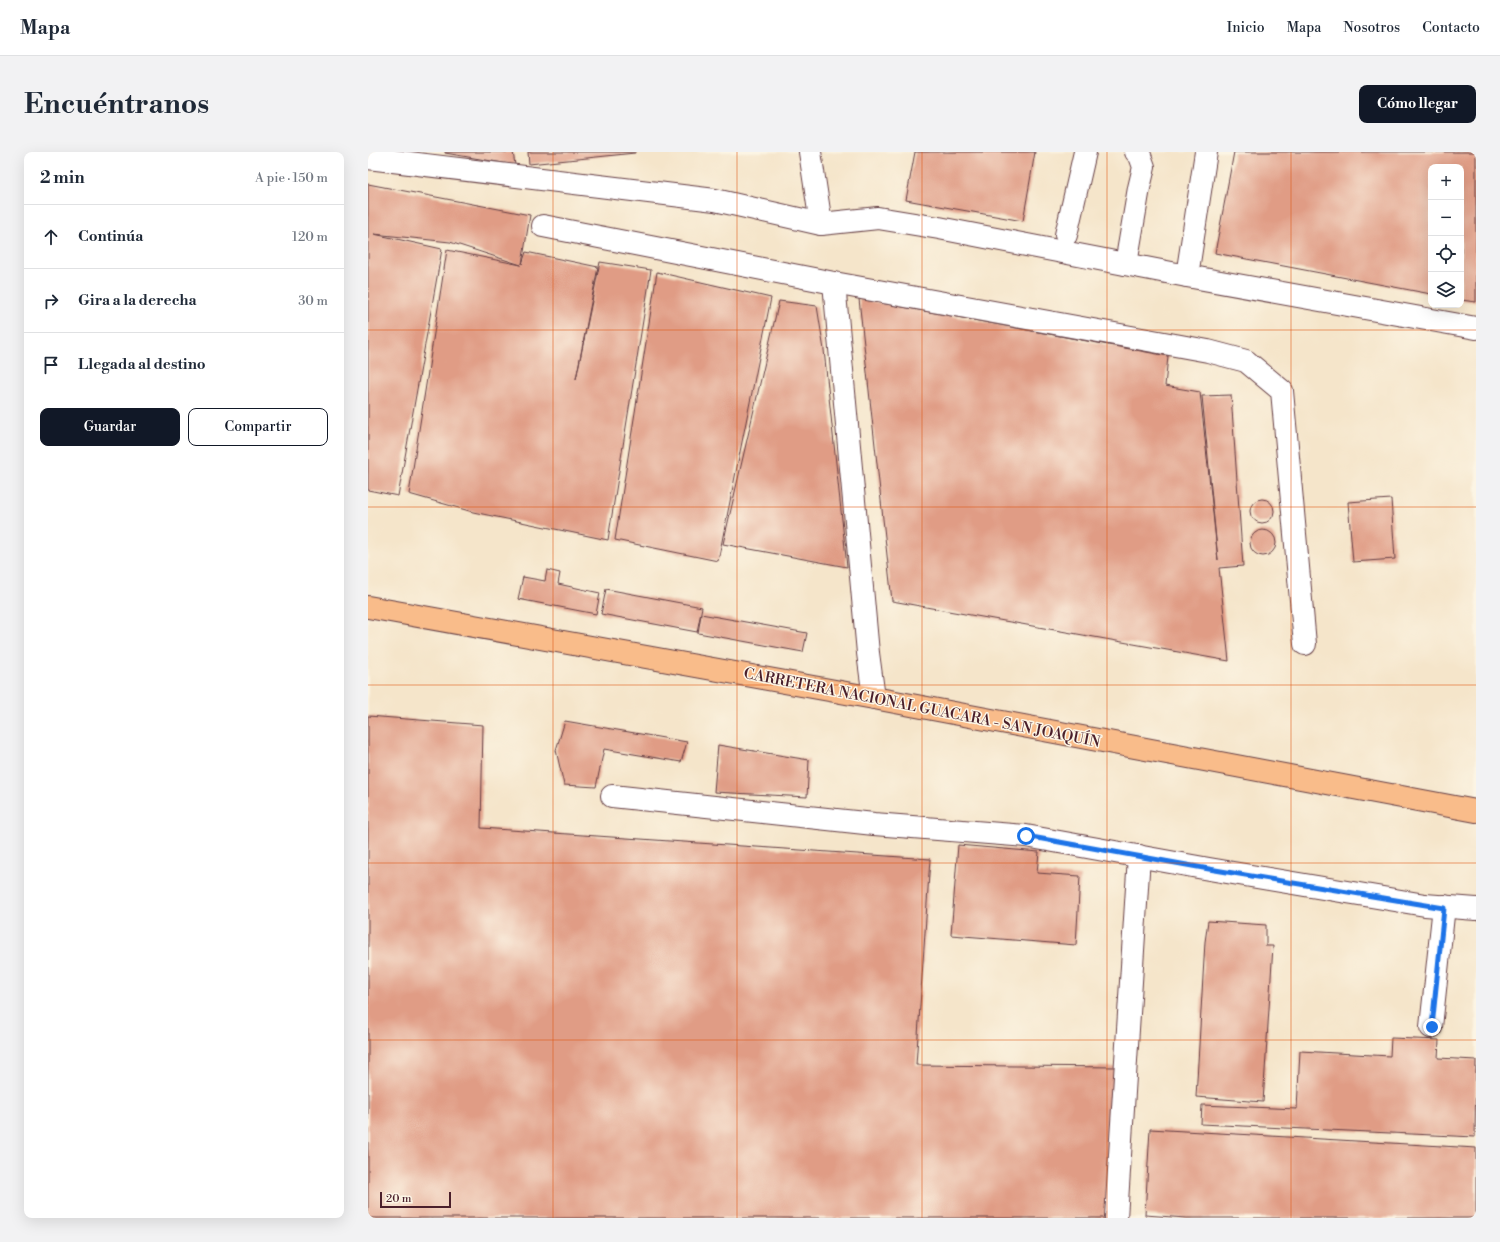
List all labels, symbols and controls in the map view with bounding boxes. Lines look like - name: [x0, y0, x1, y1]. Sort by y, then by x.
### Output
- text: Mapa: [20, 16, 70, 40]
- text: Inicio: [1227, 19, 1265, 37]
- text: Mapa: [1287, 19, 1321, 37]
- text: Nosotros: [1343, 19, 1400, 37]
- text: Contacto: [1422, 19, 1480, 37]
- button: Cómo llegar: [1359, 85, 1476, 123]
- text: Encuéntranos: [24, 87, 209, 122]
- map controls: [1428, 164, 1464, 308]
- button: +: [1428, 164, 1464, 200]
- text: 2 min: [40, 167, 85, 189]
- text: A pie · 150 m: [255, 170, 328, 186]
- button: −: [1428, 200, 1464, 236]
- icon: ahead: [40, 226, 62, 248]
- text: Continúa: [78, 227, 143, 246]
- text: 120 m: [292, 229, 328, 245]
- button: locate: [1428, 236, 1464, 272]
- button: layers: [1428, 272, 1464, 308]
- icon: right: [40, 290, 62, 312]
- text: Gira a la derecha: [78, 291, 197, 310]
- text: 30 m: [298, 293, 328, 309]
- icon: arrive: [40, 354, 62, 376]
- text: Llegada al destino: [78, 355, 206, 374]
- button: Guardar: [40, 408, 180, 446]
- button: Compartir: [188, 408, 328, 446]
- street label: CARRETERA NACIONAL GUACARA - SAN JOAQUÍN: [742, 663, 1102, 752]
- route start: [1017, 827, 1035, 845]
- route end: [1423, 1018, 1441, 1036]
- scale bar: [380, 1190, 451, 1209]
- text: 20 m: [386, 1192, 411, 1206]

